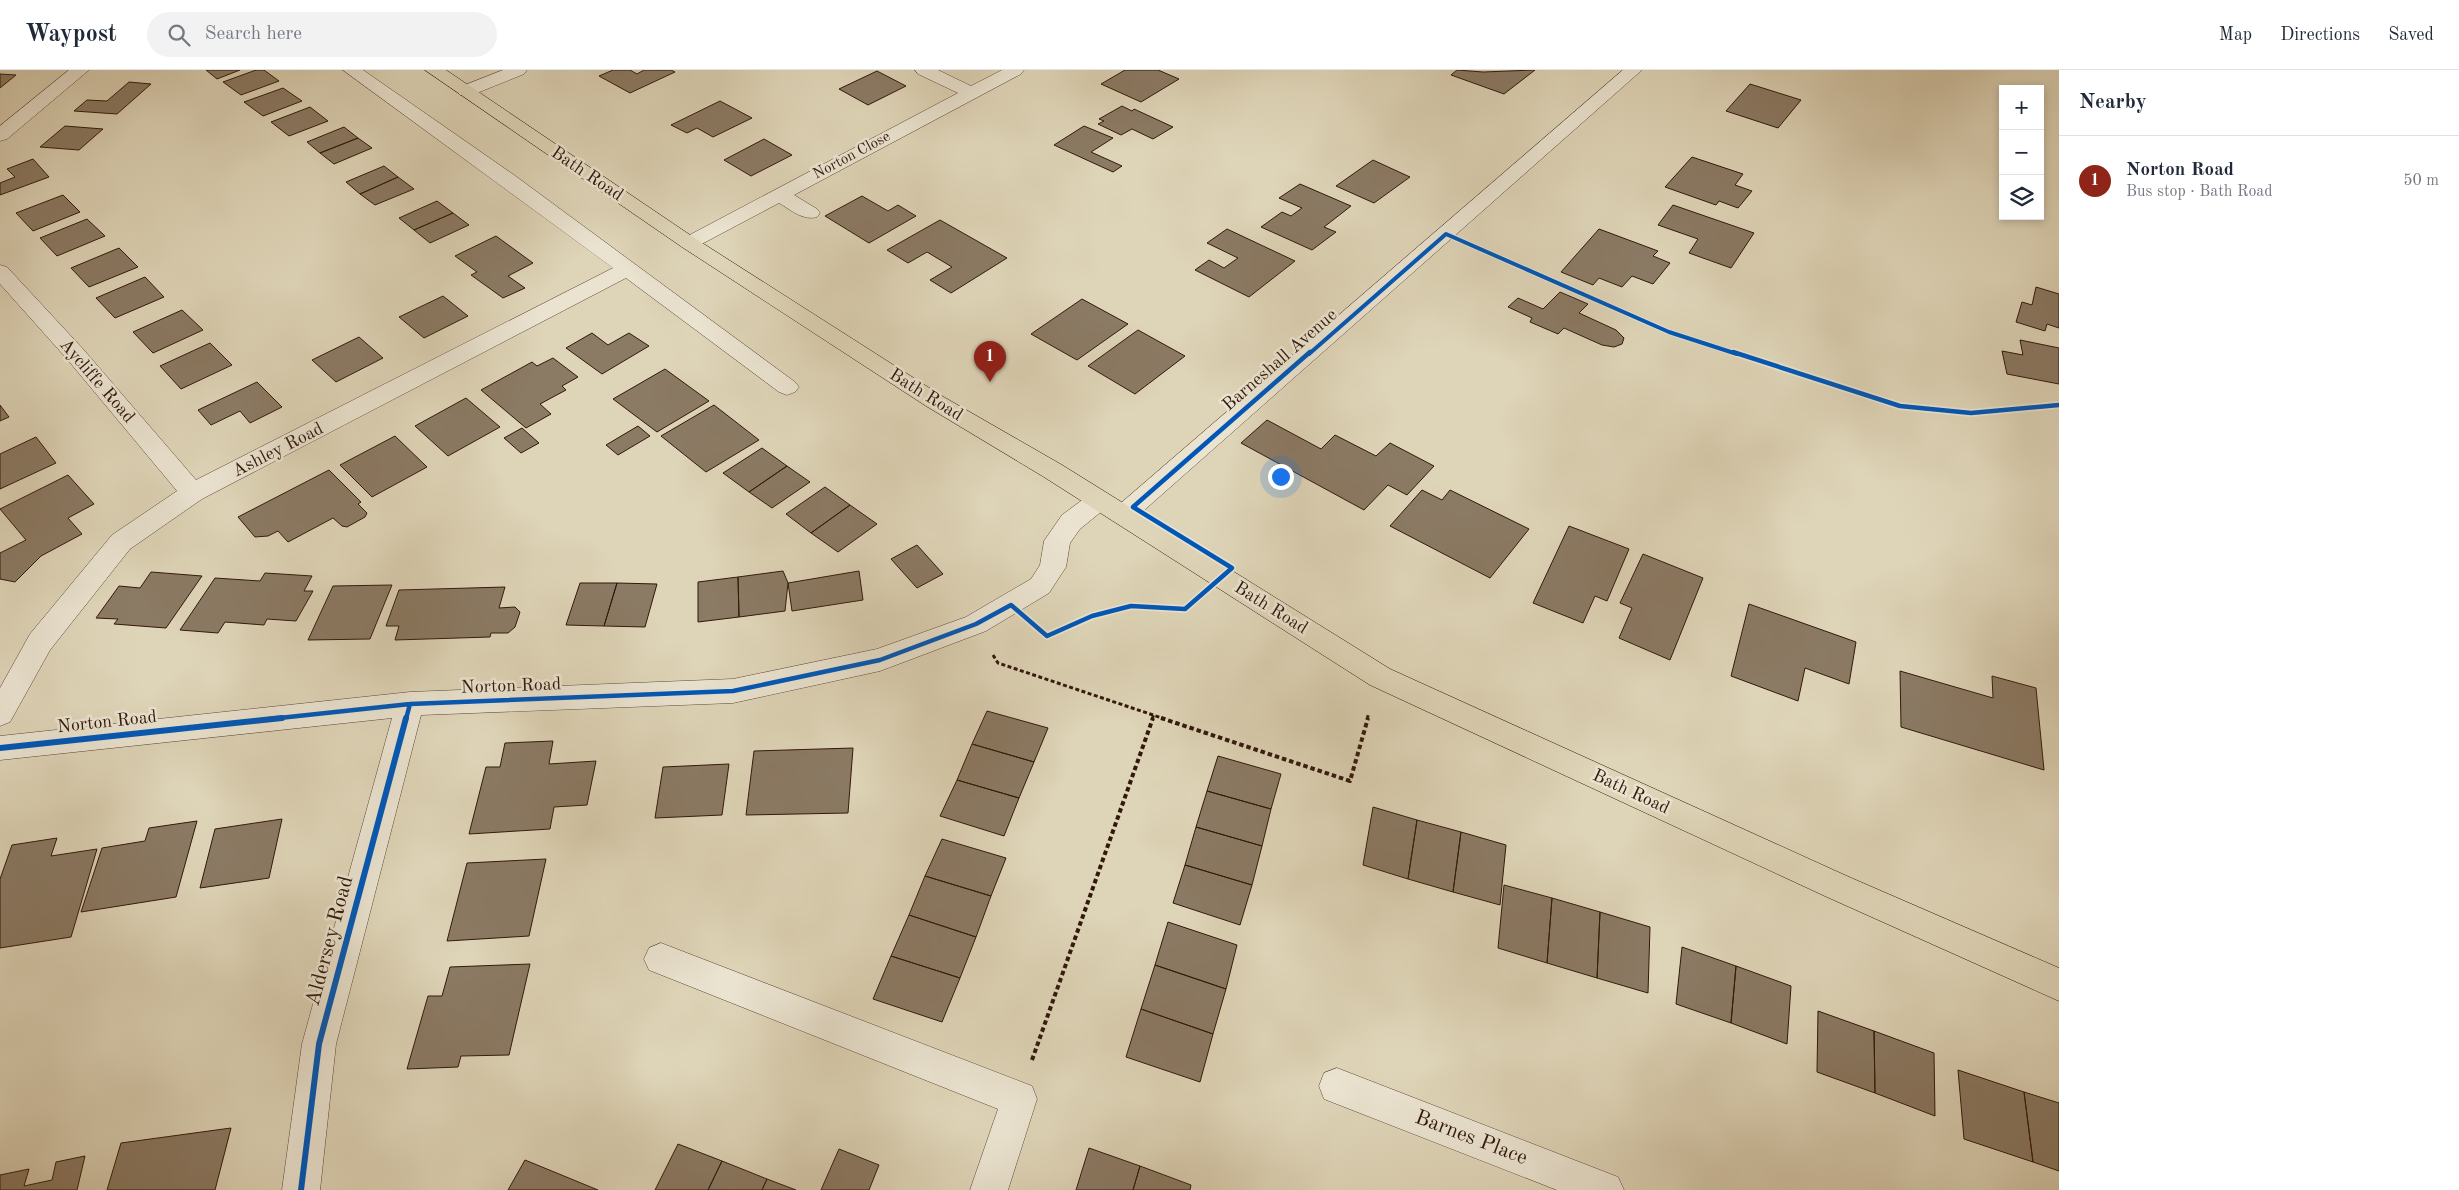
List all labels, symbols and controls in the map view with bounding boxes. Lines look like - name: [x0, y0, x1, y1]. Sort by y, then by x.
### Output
- search box: [147, 12, 497, 57]
- icon: search: [165, 21, 193, 49]
- text: Waypost: [25, 23, 117, 47]
- text: Search here: [205, 25, 302, 44]
- text: Map: [2219, 26, 2252, 44]
- text: Directions: [2280, 26, 2360, 44]
- text: Saved: [2388, 26, 2434, 44]
- map controls: [1999, 85, 2044, 220]
- button: +: [1999, 85, 2044, 130]
- text: Nearby: [2079, 92, 2147, 113]
- street label: Norton Close: [811, 129, 893, 183]
- button: −: [1999, 130, 2044, 175]
- street label: Bath Road: [548, 143, 626, 205]
- text: Norton Road: [2126, 161, 2234, 180]
- text: 1: [2090, 173, 2100, 189]
- text: 50 m: [2403, 173, 2439, 189]
- button: layers: [1999, 175, 2044, 220]
- text: Bus stop · Bath Road: [2126, 184, 2273, 200]
- street label: Barneshall Avenue: [1219, 306, 1341, 414]
- street label: Aycliffe Road: [56, 336, 138, 426]
- pin: 1: [974, 341, 1006, 382]
- street label: Bath Road: [886, 365, 966, 425]
- street label: Ashley Road: [230, 419, 326, 481]
- your location: [1268, 464, 1294, 490]
- street label: Bath Road: [1231, 578, 1311, 638]
- street label: Norton Road: [461, 675, 561, 697]
- street label: Norton Road: [56, 708, 158, 736]
- street label: Bath Road: [1590, 766, 1672, 818]
- street label: Aldersey Road: [303, 874, 357, 1008]
- street label: Barnes Place: [1412, 1107, 1530, 1169]

